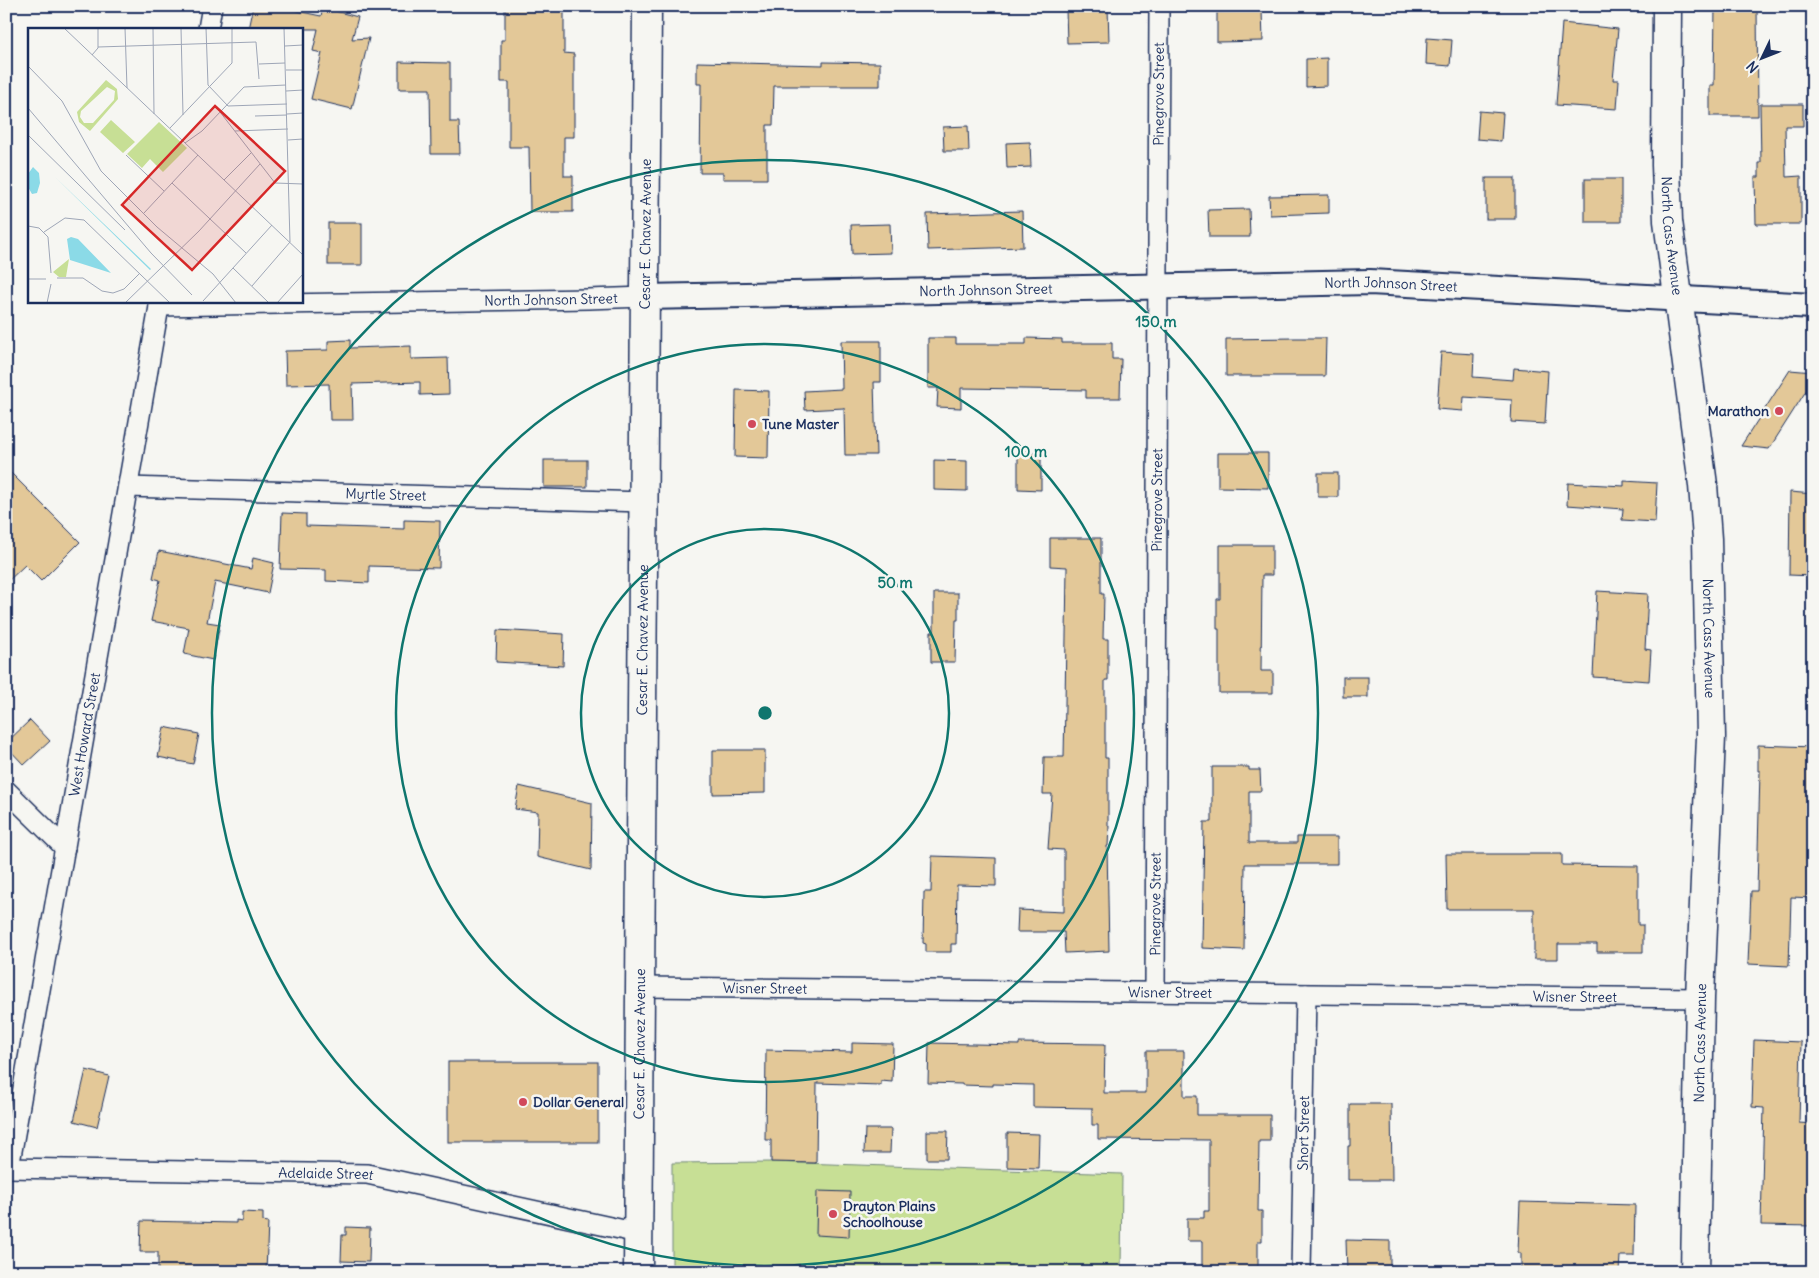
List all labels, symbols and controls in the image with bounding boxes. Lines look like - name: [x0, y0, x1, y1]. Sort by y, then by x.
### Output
- inset map: [28, 28, 302, 302]
- north arrow: [1736, 32, 1786, 82]
- street label: Pinegrove Street: [1149, 42, 1168, 146]
- text: N: [1743, 57, 1762, 77]
- street label: Cesar E. Chavez Avenue: [636, 158, 655, 310]
- street label: North Cass Avenue: [1657, 176, 1687, 296]
- street label: North Johnson Street: [1324, 273, 1458, 296]
- street label: North Johnson Street: [919, 280, 1053, 300]
- street label: North Johnson Street: [484, 289, 618, 310]
- text: 150 m: [1135, 312, 1177, 331]
- place label: Marathon: [1707, 402, 1769, 420]
- marker: Marathon: [1773, 405, 1785, 417]
- place label: Tune Master: [762, 415, 839, 433]
- marker: Tune Master: [746, 418, 758, 430]
- text: 100 m: [1005, 442, 1047, 461]
- street label: Pinegrove Street: [1148, 448, 1166, 552]
- street label: Myrtle Street: [345, 484, 427, 505]
- street label: Cesar E. Chavez Avenue: [633, 564, 652, 716]
- text: 50 m: [877, 573, 913, 592]
- street label: North Cass Avenue: [1699, 579, 1719, 698]
- street label: West Howard Street: [65, 671, 104, 798]
- centre of rings: [756, 704, 774, 722]
- street label: Pinegrove Street: [1146, 852, 1165, 956]
- street label: Cesar E. Chavez Avenue: [630, 968, 649, 1120]
- street label: Wisner Street: [723, 979, 808, 998]
- street label: Wisner Street: [1128, 983, 1213, 1002]
- street label: North Cass Avenue: [1690, 983, 1710, 1103]
- street label: Wisner Street: [1533, 987, 1617, 1006]
- place label: Dollar General: [533, 1093, 624, 1111]
- street label: Short Street: [1294, 1095, 1313, 1171]
- marker: Dollar General: [517, 1096, 529, 1108]
- street label: Adelaide Street: [278, 1164, 376, 1184]
- place label: Drayton Plains Schoolhouse: [843, 1197, 936, 1231]
- marker: Drayton Plains Schoolhouse: [827, 1208, 839, 1220]

